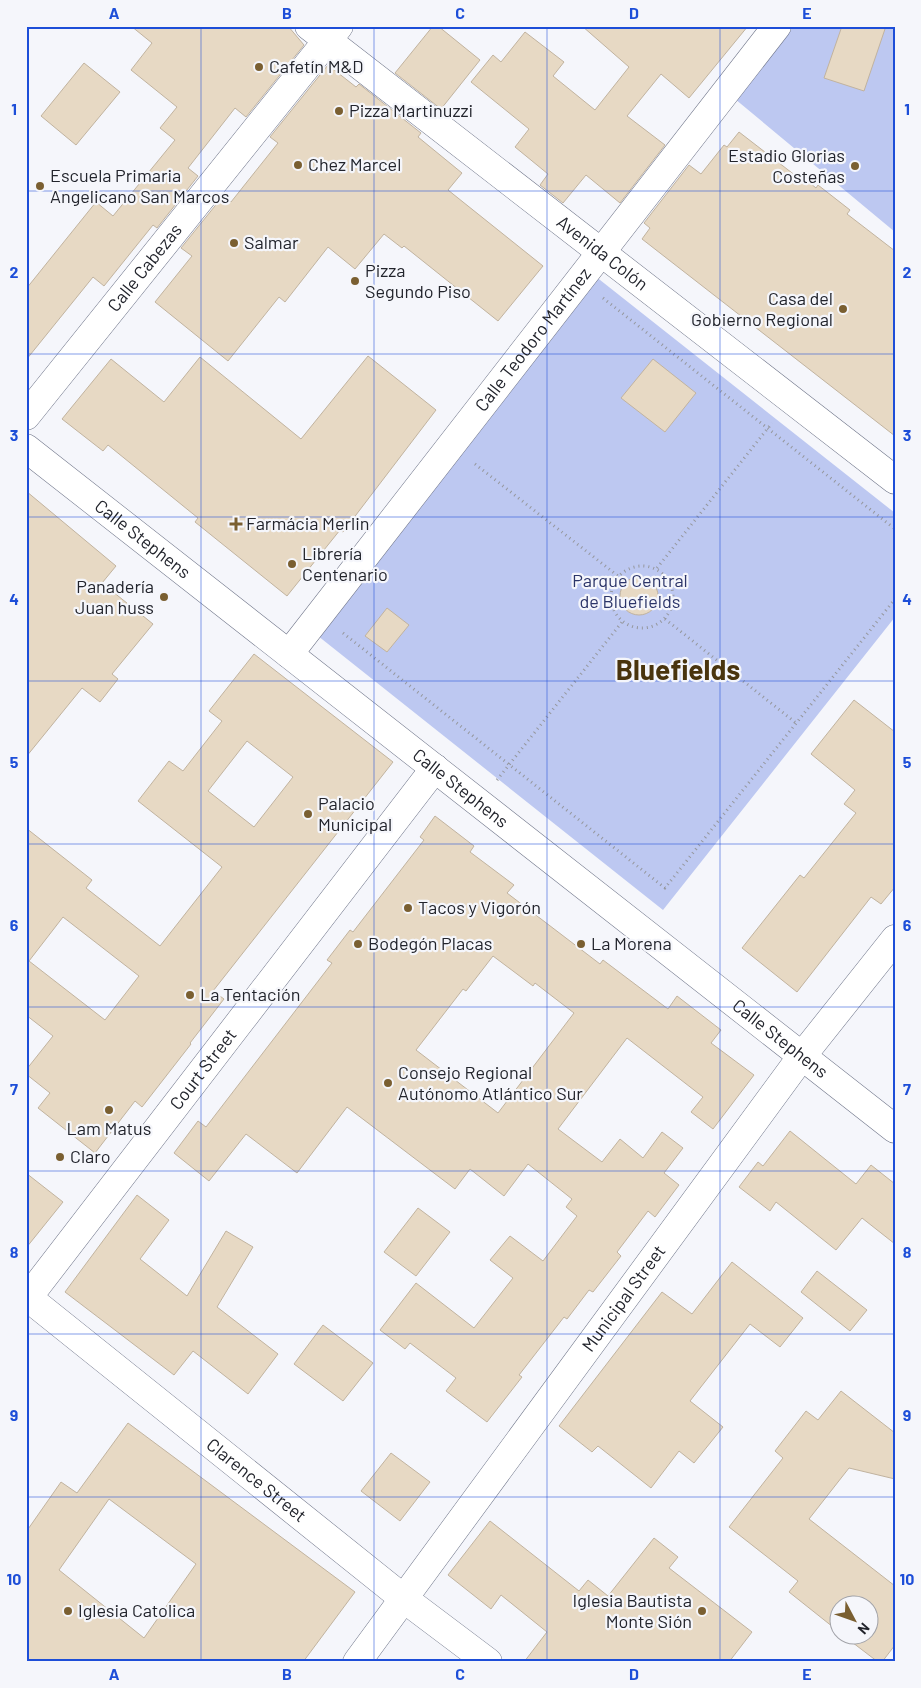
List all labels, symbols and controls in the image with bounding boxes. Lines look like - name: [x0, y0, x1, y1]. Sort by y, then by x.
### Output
- text: A: [109, 3, 120, 22]
- text: B: [282, 3, 292, 22]
- text: C: [455, 3, 465, 22]
- text: D: [629, 3, 639, 22]
- text: E: [802, 3, 812, 22]
- place label: Cafetín M&D: [269, 55, 363, 77]
- marker: Cafetín M&D: [253, 61, 265, 73]
- text: 1: [11, 99, 17, 118]
- place label: Pizza Martinuzzi: [349, 99, 473, 121]
- text: 1: [904, 99, 910, 118]
- marker: Pizza Martinuzzi: [333, 105, 345, 117]
- place label: Estadio Glorias Costeñas: [728, 144, 845, 187]
- place label: Chez Marcel: [308, 153, 401, 175]
- marker: Chez Marcel: [292, 159, 304, 171]
- marker: Estadio Glorias Costeñas: [849, 160, 861, 172]
- place label: Escuela Primaria Angelicano San Marcos: [50, 164, 229, 207]
- marker: Escuela Primaria Angelicano San Marcos: [34, 180, 46, 192]
- street label: Avenida Colón: [553, 210, 653, 295]
- street label: Calle Cabezas: [102, 219, 186, 316]
- place label: Salmar: [244, 231, 299, 253]
- marker: Salmar: [228, 237, 240, 249]
- place label: Pizza Segundo Piso: [365, 259, 471, 302]
- text: 2: [10, 262, 19, 281]
- text: 2: [903, 262, 912, 281]
- street label: Calle Teodoro Martínez: [470, 263, 595, 415]
- marker: Pizza Segundo Piso: [349, 275, 361, 287]
- place label: Casa del Gobierno Regional: [691, 287, 833, 330]
- marker: Casa del Gobierno Regional: [837, 303, 849, 315]
- text: 3: [10, 425, 18, 444]
- text: 3: [903, 425, 911, 444]
- street label: Calle Stephens: [91, 494, 195, 583]
- place label: Farmácia Merlin: [246, 512, 370, 534]
- marker: Farmácia Merlin: [230, 518, 242, 530]
- place label: Librería Centenario: [302, 542, 388, 585]
- marker: Librería Centenario: [286, 558, 298, 570]
- park label: Parque Central de Bluefields: [572, 569, 688, 612]
- place label: Panadería Juan huss: [75, 575, 154, 618]
- text: 4: [9, 589, 19, 608]
- text: 4: [902, 589, 912, 608]
- marker: Panadería Juan huss: [158, 591, 170, 603]
- district label: Bluefields: [616, 652, 740, 686]
- street label: Calle Stephens: [409, 743, 513, 832]
- text: 5: [10, 752, 19, 771]
- text: 5: [903, 752, 912, 771]
- place label: Palacio Municipal: [318, 792, 392, 835]
- marker: Palacio Municipal: [302, 808, 314, 820]
- place label: Tacos y Vigorón: [418, 896, 541, 918]
- marker: Tacos y Vigorón: [402, 902, 414, 914]
- text: 6: [10, 915, 19, 934]
- text: 6: [903, 915, 912, 934]
- place label: Bodegón Placas: [368, 932, 492, 954]
- place label: La Morena: [591, 932, 672, 954]
- marker: Bodegón Placas: [352, 938, 364, 950]
- marker: La Morena: [575, 938, 587, 950]
- place label: La Tentación: [200, 983, 300, 1005]
- marker: La Tentación: [184, 989, 196, 1001]
- street label: Calle Stephens: [728, 994, 833, 1082]
- street label: Court Street: [164, 1024, 241, 1114]
- place label: Consejo Regional Autónomo Atlántico Sur: [398, 1061, 583, 1104]
- marker: Consejo Regional Autónomo Atlántico Sur: [382, 1077, 394, 1089]
- text: 7: [10, 1079, 18, 1098]
- text: 7: [903, 1079, 911, 1098]
- marker: Lam Matus: [103, 1104, 115, 1116]
- place label: Lam Matus: [67, 1117, 151, 1139]
- place label: Claro: [70, 1145, 111, 1167]
- marker: Claro: [54, 1151, 66, 1163]
- street label: Municipal Street: [577, 1240, 670, 1356]
- text: 8: [10, 1242, 19, 1261]
- text: 8: [903, 1242, 912, 1261]
- text: 9: [10, 1405, 18, 1424]
- text: 9: [903, 1405, 911, 1424]
- street label: Clarence Street: [203, 1433, 311, 1526]
- text: 10: [7, 1569, 21, 1588]
- text: 10: [900, 1569, 914, 1588]
- place label: Iglesia Bautista Monte Sión: [573, 1589, 692, 1632]
- north arrow: [828, 1596, 878, 1646]
- place label: Iglesia Catolica: [78, 1599, 195, 1621]
- marker: Iglesia Catolica: [62, 1605, 74, 1617]
- marker: Iglesia Bautista Monte Sión: [696, 1605, 708, 1617]
- text: N: [855, 1620, 874, 1638]
- text: A: [109, 1664, 120, 1683]
- text: B: [282, 1664, 292, 1683]
- text: C: [455, 1664, 465, 1683]
- text: D: [629, 1664, 639, 1683]
- text: E: [802, 1664, 812, 1683]

